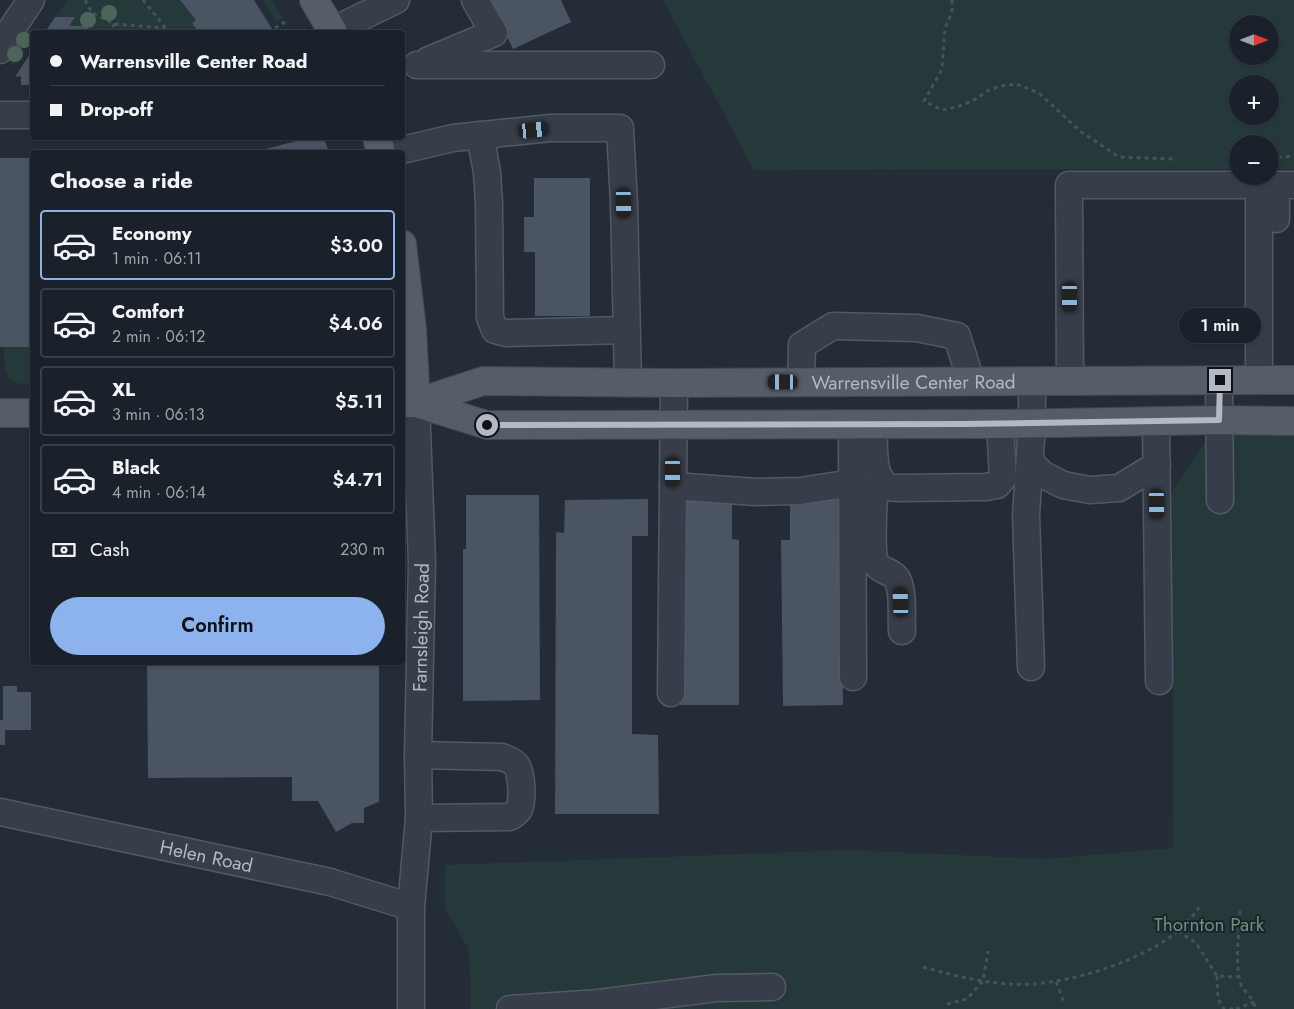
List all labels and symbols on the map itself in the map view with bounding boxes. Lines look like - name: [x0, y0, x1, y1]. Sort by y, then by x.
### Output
- north arrow: [1229, 15, 1279, 65]
- car: [518, 121, 549, 139]
- car: [616, 188, 631, 218]
- car: [1062, 282, 1077, 312]
- callout: 1 min: [1179, 308, 1261, 342]
- street label: Warrensville Center Road: [811, 368, 1016, 396]
- route end: [1209, 369, 1231, 391]
- car: [768, 375, 798, 390]
- route start: [476, 414, 498, 436]
- car: [665, 457, 680, 487]
- car: [1149, 489, 1164, 519]
- street label: Farnsleigh Road: [406, 563, 435, 692]
- car: [892, 587, 909, 617]
- street label: Helen Road: [158, 833, 255, 879]
- park label: Thornton Park: [1154, 911, 1265, 938]

